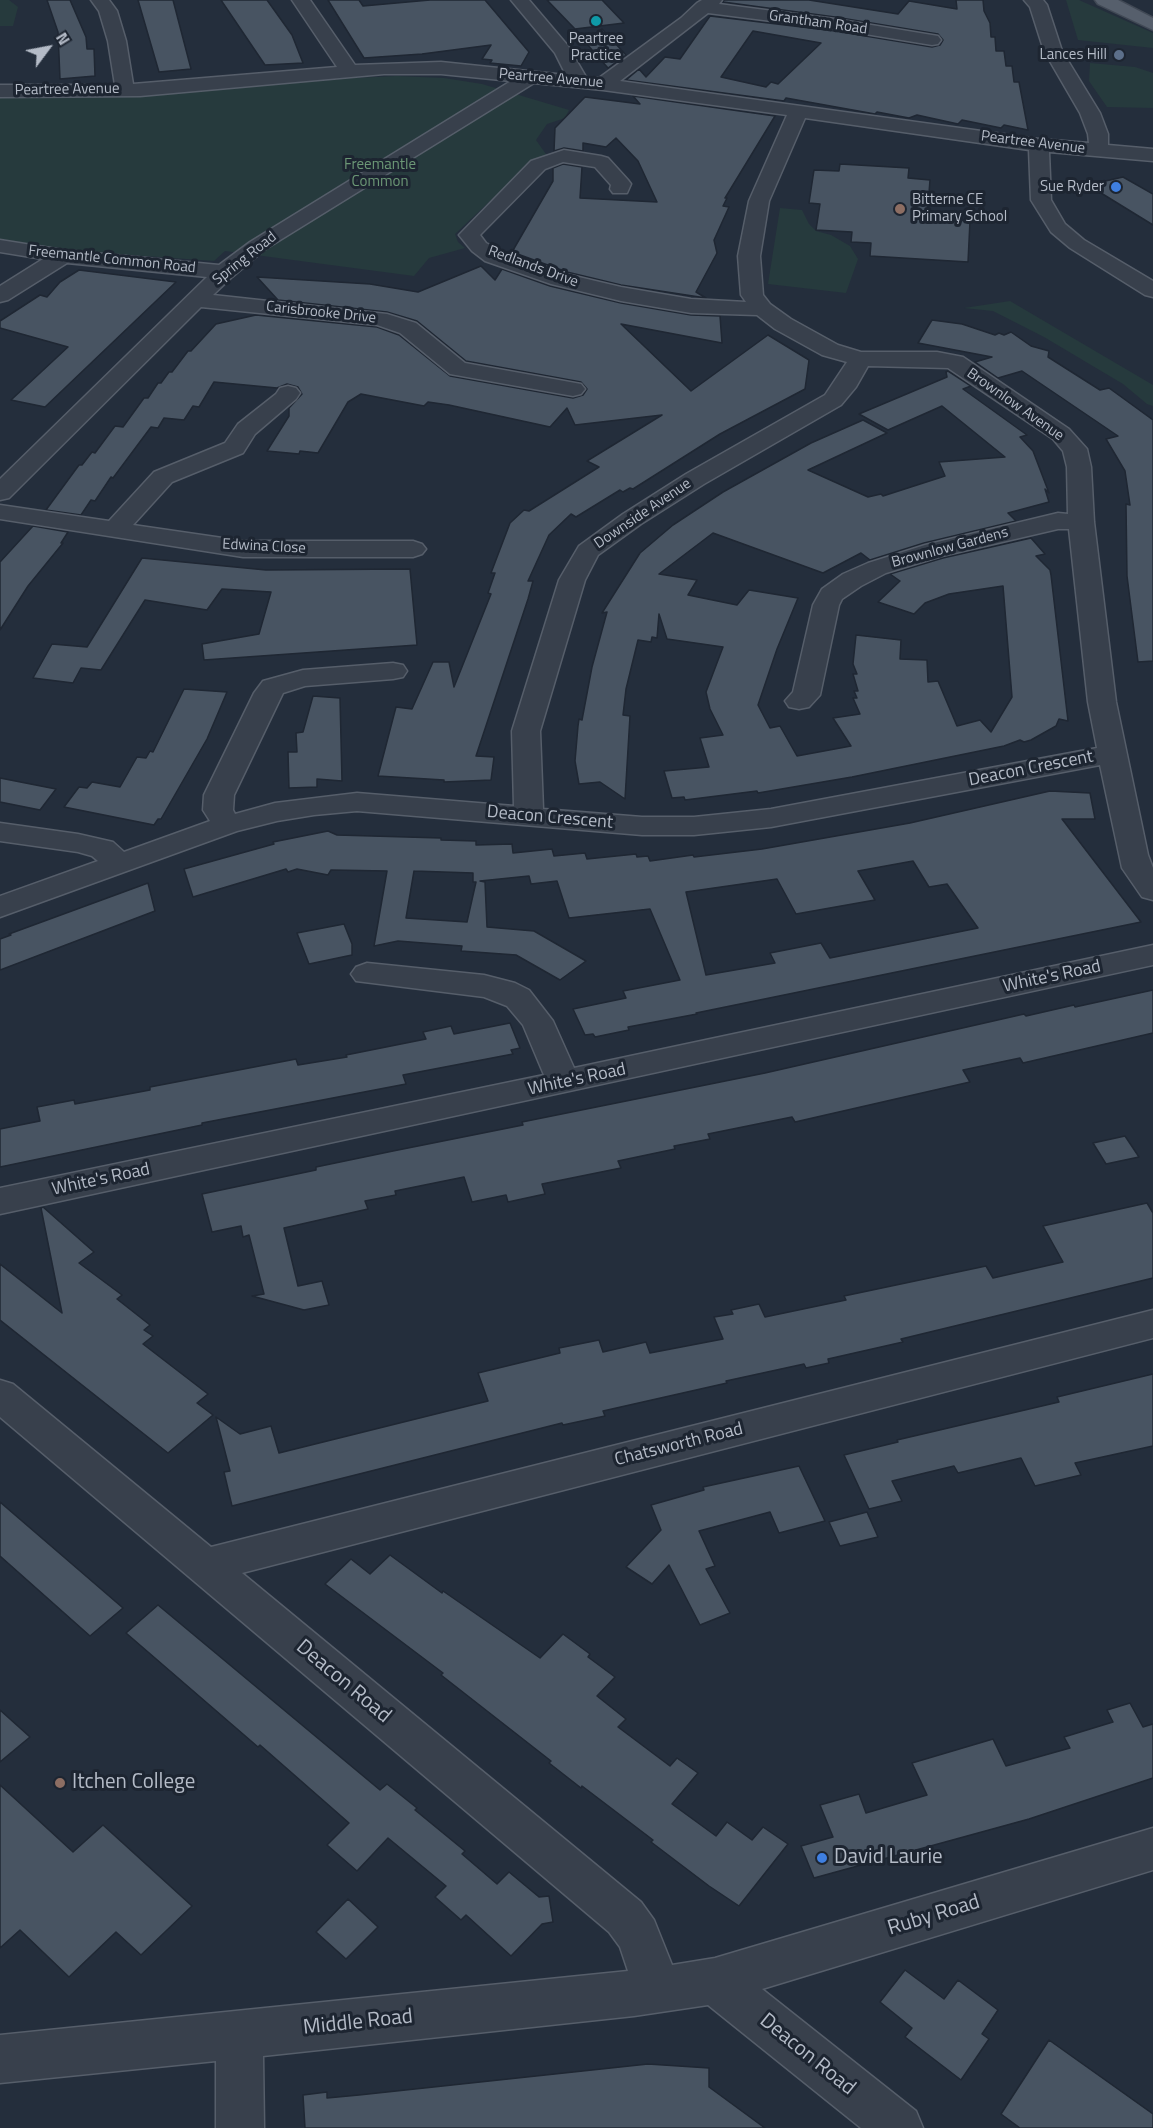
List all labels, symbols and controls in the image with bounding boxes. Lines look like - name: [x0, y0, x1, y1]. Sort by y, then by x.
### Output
- street label: Grantham Road: [768, 7, 868, 39]
- marker: Peartree Practice: [589, 14, 603, 28]
- north arrow: [18, 18, 78, 78]
- text: N: [50, 27, 76, 50]
- place label: Peartree Practice: [569, 30, 623, 65]
- place label: Lances Hill: [1040, 46, 1107, 64]
- marker: Lances Hill: [1112, 48, 1126, 62]
- street label: Peartree Avenue: [498, 65, 604, 93]
- street label: Peartree Avenue: [14, 80, 120, 100]
- street label: Peartree Avenue: [980, 128, 1086, 158]
- park label: Freemantle Common: [344, 156, 416, 191]
- place label: Sue Ryder: [1040, 178, 1104, 196]
- marker: Sue Ryder: [1109, 180, 1123, 194]
- place label: Bitterne CE Primary School: [912, 191, 1007, 226]
- marker: Bitterne CE Primary School: [893, 202, 907, 216]
- street label: Spring Road: [209, 228, 281, 290]
- street label: Freemantle Common Road: [27, 242, 197, 278]
- street label: Redlands Drive: [485, 242, 581, 292]
- street label: Carisbrooke Drive: [265, 298, 377, 328]
- street label: Brownlow Avenue: [963, 365, 1067, 445]
- street label: Downside Avenue: [591, 475, 695, 553]
- street label: Brownlow Gardens: [890, 524, 1010, 572]
- street label: Edwina Close: [222, 536, 306, 558]
- street label: Deacon Crescent: [967, 746, 1095, 792]
- street label: Deacon Crescent: [486, 802, 614, 834]
- street label: White's Road: [1001, 956, 1103, 998]
- street label: White's Road: [526, 1059, 628, 1101]
- street label: White's Road: [50, 1159, 152, 1201]
- street label: Chatsworth Road: [613, 1419, 745, 1471]
- street label: Deacon Road: [290, 1635, 396, 1729]
- place label: Itchen College: [72, 1770, 195, 1796]
- marker: Itchen College: [53, 1776, 67, 1790]
- place label: David Laurie: [834, 1845, 943, 1871]
- marker: David Laurie: [815, 1851, 829, 1865]
- street label: Ruby Road: [885, 1890, 983, 1942]
- street label: Middle Road: [302, 2005, 414, 2041]
- street label: Deacon Road: [754, 2009, 860, 2101]

